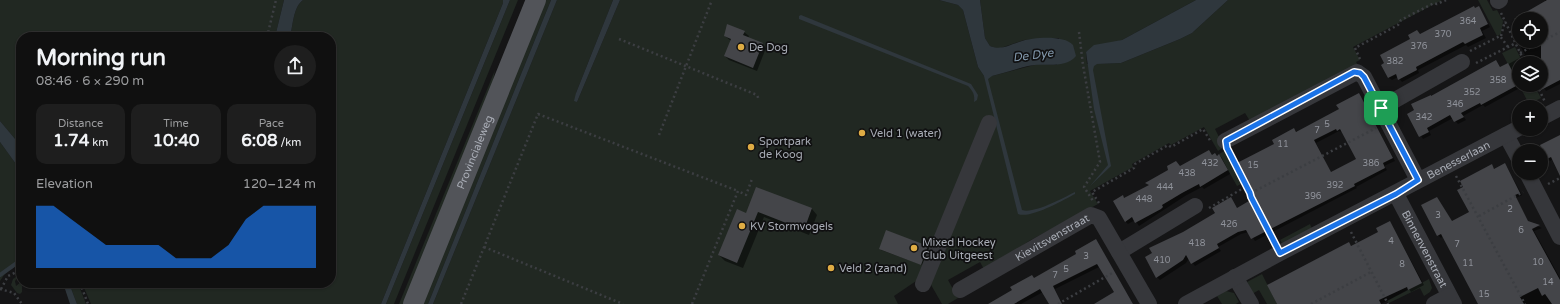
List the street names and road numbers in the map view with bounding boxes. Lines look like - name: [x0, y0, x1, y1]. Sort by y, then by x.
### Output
- street label: Provincialeweg: [454, 113, 496, 191]
- street label: Benesserlaan: [1425, 138, 1492, 182]
- street label: Binnenvenstraat: [1399, 208, 1450, 290]
- street label: Kievitsvenstraat: [1013, 211, 1092, 264]

